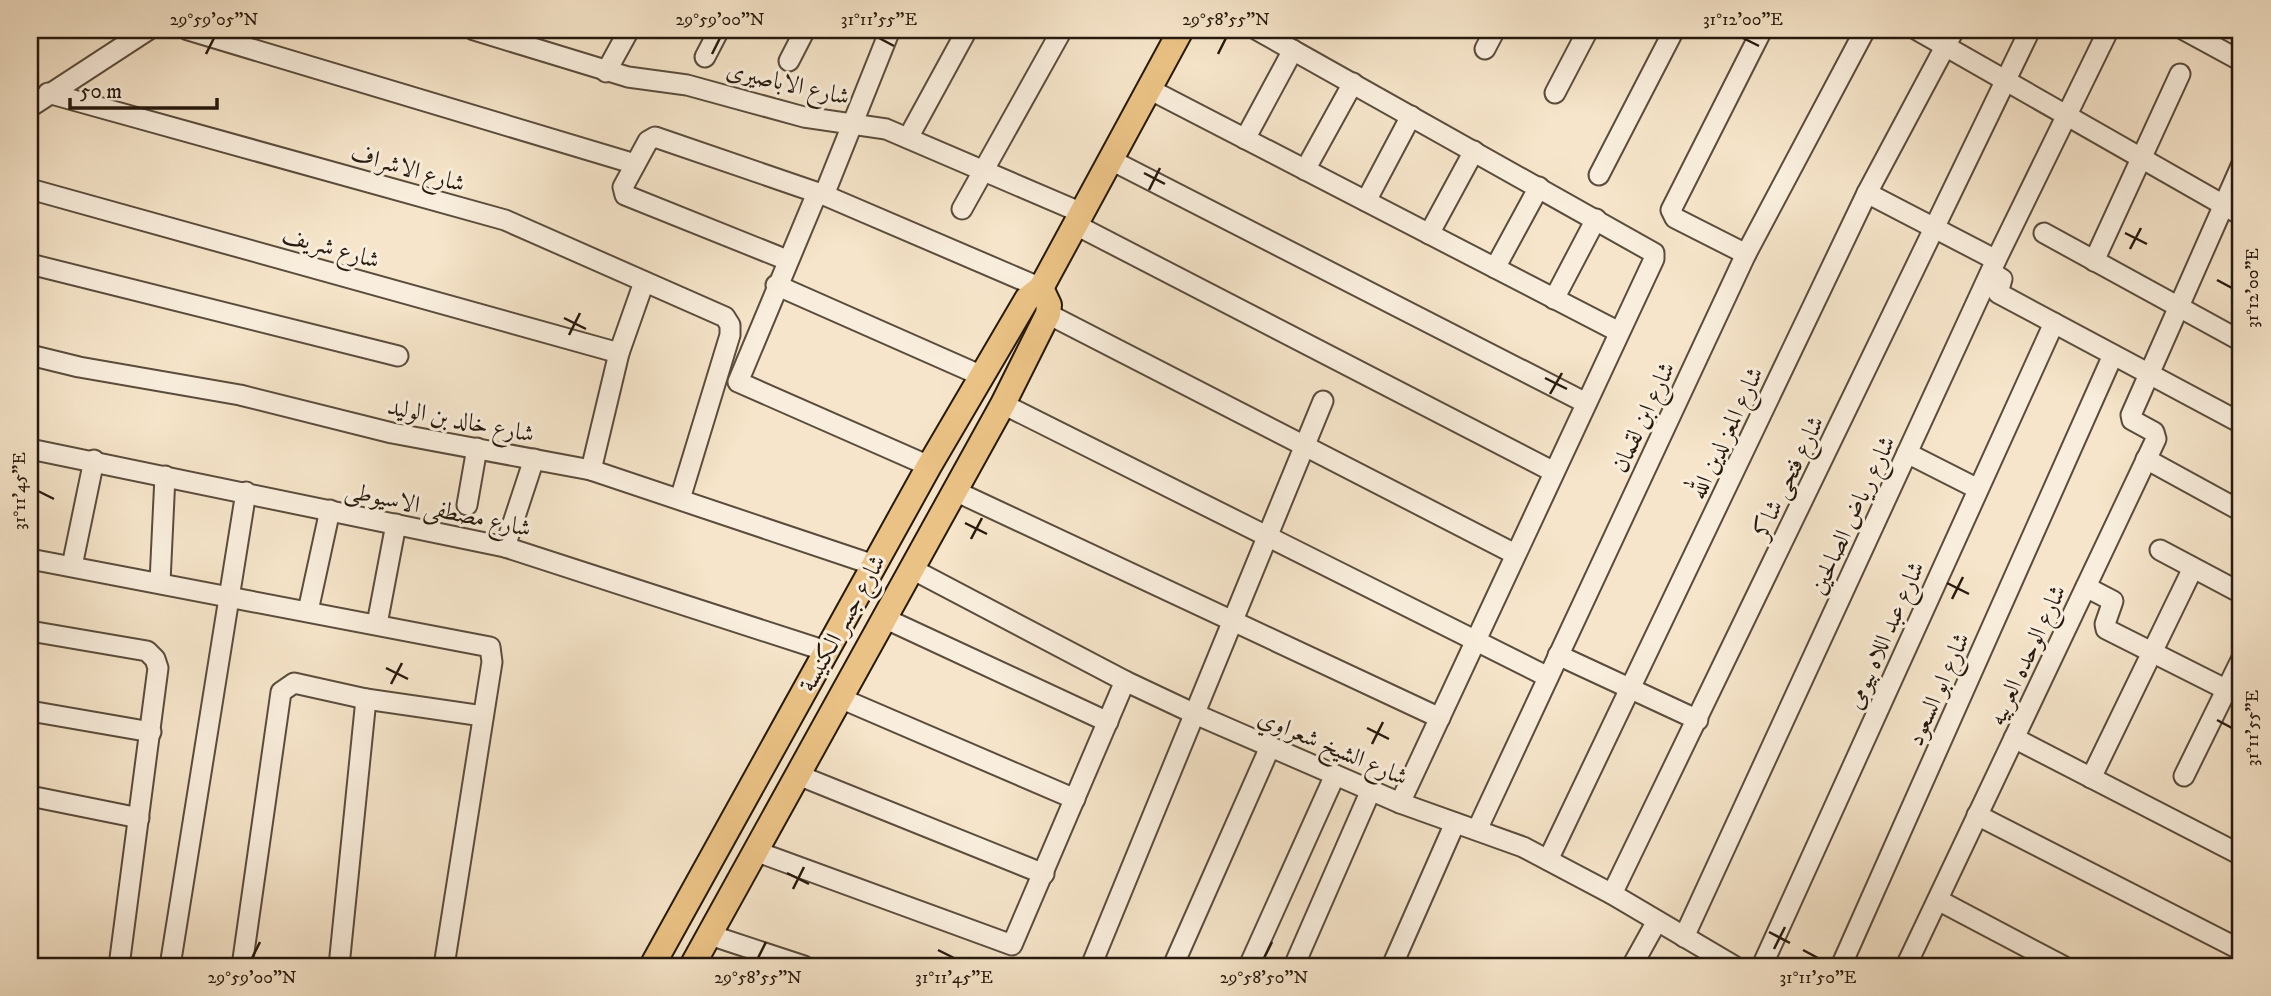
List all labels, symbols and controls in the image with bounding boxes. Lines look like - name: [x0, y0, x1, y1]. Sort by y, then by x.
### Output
- text: 29°59'05"N: [170, 9, 258, 31]
- text: 29°59'00"N: [675, 9, 765, 31]
- text: 31°11'55"E: [841, 9, 917, 31]
- text: 29°58'55"N: [1182, 9, 1270, 31]
- text: 31°12'00"E: [1703, 9, 1783, 31]
- street label: شارع الاباصيرى: [722, 55, 852, 117]
- scale bar: [70, 66, 217, 110]
- text: 50 m: [80, 79, 122, 105]
- street label: شارع الاشراف: [346, 138, 468, 203]
- street label: شارع شريف: [277, 220, 383, 280]
- text: 31°12'00"E: [2242, 248, 2264, 328]
- street label: شارع ابن لقمان: [1605, 357, 1686, 479]
- street label: شارع المعز لدين الله: [1679, 360, 1774, 506]
- street label: شارع خالد بن الوليد: [384, 392, 537, 454]
- street label: شارع فتحى شاكر: [1745, 411, 1835, 548]
- street label: شارع رياض الصالحين: [1803, 431, 1906, 601]
- text: 31°11'45"E: [9, 452, 31, 530]
- street label: شارع مصطفى الاسيوطى: [341, 476, 534, 548]
- street label: شارع جسر الكنيسة: [793, 550, 896, 699]
- street label: شارع عبد اللاه بيومى: [1840, 557, 1936, 716]
- street label: شارع الوحده العربيه: [1982, 580, 2077, 732]
- street label: شارع ابو السعود: [1901, 628, 1981, 752]
- text: 31°11'55"E: [2242, 690, 2264, 766]
- street label: شارع الشيخ شعراوي: [1251, 703, 1412, 798]
- text: 29°59'00"N: [207, 967, 297, 989]
- text: 29°58'55"N: [714, 967, 802, 989]
- text: 31°11'45"E: [915, 967, 993, 989]
- text: 29°58'50"N: [1220, 967, 1308, 989]
- text: 31°11'50"E: [1779, 967, 1857, 989]

